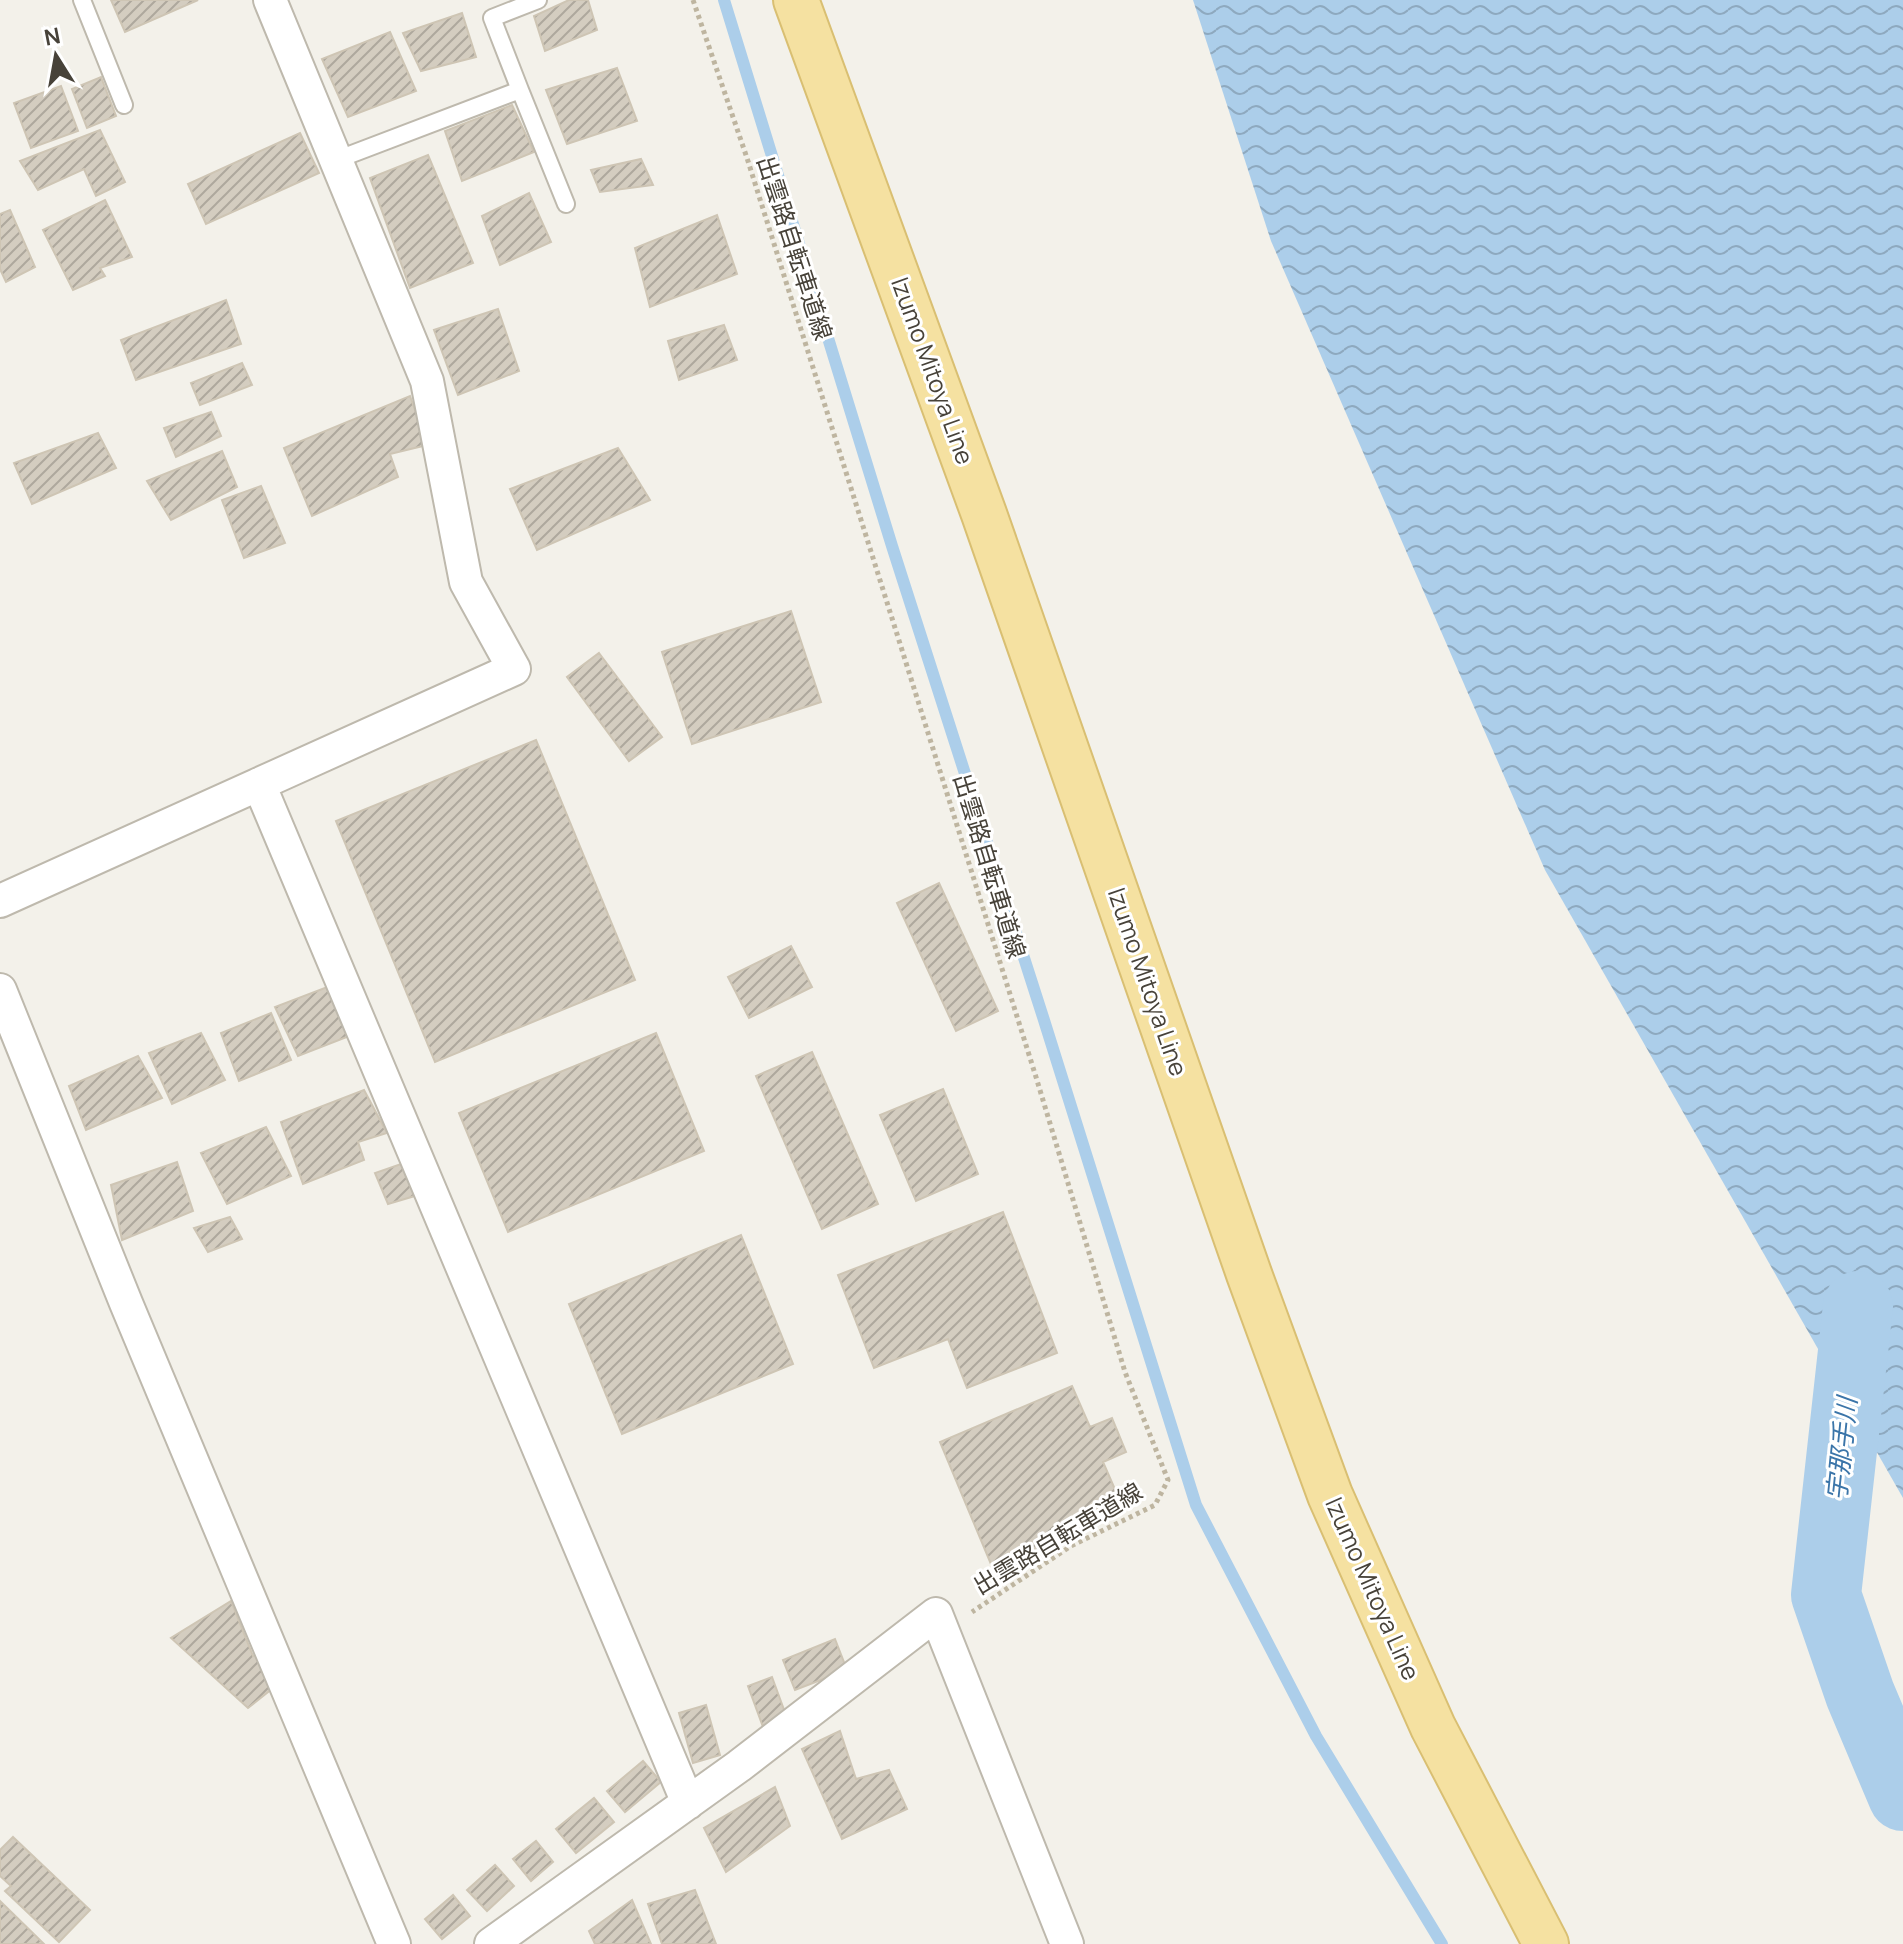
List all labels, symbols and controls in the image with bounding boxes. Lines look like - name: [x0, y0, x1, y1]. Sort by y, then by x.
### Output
- north arrow: [16, 16, 96, 96]
- text: N: [42, 20, 63, 53]
- street label: 出雲路自転車道線: [750, 151, 841, 344]
- street label: Izumo Mitoya Line: [884, 272, 983, 469]
- street label: 出雲路自転車道線: [947, 769, 1034, 962]
- street label: Izumo Mitoya Line: [1101, 883, 1196, 1080]
- water label: 宇那手川: [1818, 1392, 1865, 1502]
- street label: 出雲路自転車道線: [966, 1474, 1148, 1601]
- street label: Izumo Mitoya Line: [1318, 1492, 1428, 1685]

